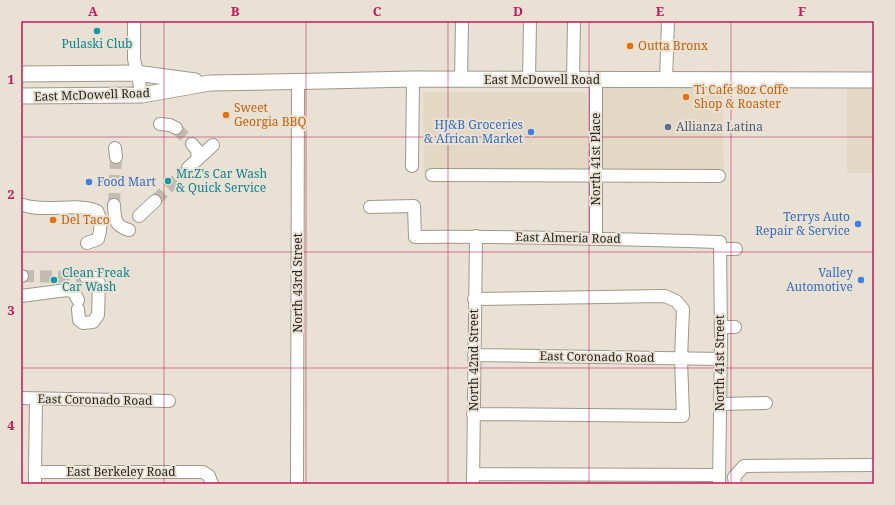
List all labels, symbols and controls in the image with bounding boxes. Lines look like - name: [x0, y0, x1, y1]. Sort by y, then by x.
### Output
- text: A: [88, 2, 98, 20]
- text: B: [231, 2, 240, 20]
- text: C: [373, 2, 382, 20]
- text: D: [513, 2, 523, 20]
- text: E: [656, 2, 665, 20]
- text: F: [798, 2, 806, 20]
- marker: Pulaski Club: [92, 26, 102, 36]
- place label: Pulaski Club: [62, 35, 132, 52]
- place label: Outta Bronx: [638, 37, 708, 54]
- marker: Outta Bronx: [625, 41, 635, 51]
- text: 1: [7, 70, 15, 88]
- street label: East McDowell Road: [484, 71, 601, 88]
- place label: Ti Café 8oz Coffe Shop & Roaster: [694, 81, 789, 112]
- street label: East McDowell Road: [34, 84, 151, 105]
- marker: Ti Café 8oz Coffe Shop & Roaster: [681, 92, 691, 102]
- place label: Sweet Georgia BBQ: [234, 99, 306, 130]
- marker: Sweet Georgia BBQ: [221, 110, 231, 120]
- street label: North 41st Place: [587, 113, 604, 205]
- place label: HJ&B Groceries & African Market: [424, 116, 523, 147]
- place label: Allianza Latina: [676, 118, 763, 135]
- marker: Allianza Latina: [663, 122, 673, 132]
- marker: HJ&B Groceries & African Market: [526, 127, 536, 137]
- place label: Mr.Z's Car Wash & Quick Service: [176, 165, 267, 196]
- place label: Food Mart: [97, 173, 156, 190]
- marker: Mr.Z's Car Wash & Quick Service: [163, 176, 173, 186]
- marker: Food Mart: [84, 177, 94, 187]
- text: 2: [7, 185, 15, 203]
- place label: Terrys Auto Repair & Service: [755, 208, 850, 239]
- place label: Del Taco: [61, 211, 110, 228]
- marker: Del Taco: [48, 215, 58, 225]
- marker: Terrys Auto Repair & Service: [853, 219, 863, 229]
- street label: East Almeria Road: [515, 228, 621, 247]
- street label: North 43rd Street: [289, 233, 306, 333]
- place label: Clean Freak Car Wash: [62, 264, 131, 295]
- place label: Valley Automotive: [786, 264, 853, 295]
- marker: Clean Freak Car Wash: [49, 275, 59, 285]
- marker: Valley Automotive: [856, 275, 866, 285]
- text: 3: [7, 301, 15, 319]
- street label: North 42nd Street: [465, 309, 482, 411]
- street label: North 41st Street: [711, 315, 728, 411]
- street label: East Coronado Road: [540, 347, 655, 366]
- street label: East Coronado Road: [38, 390, 153, 409]
- text: 4: [7, 416, 15, 434]
- street label: East Berkeley Road: [66, 463, 176, 480]

